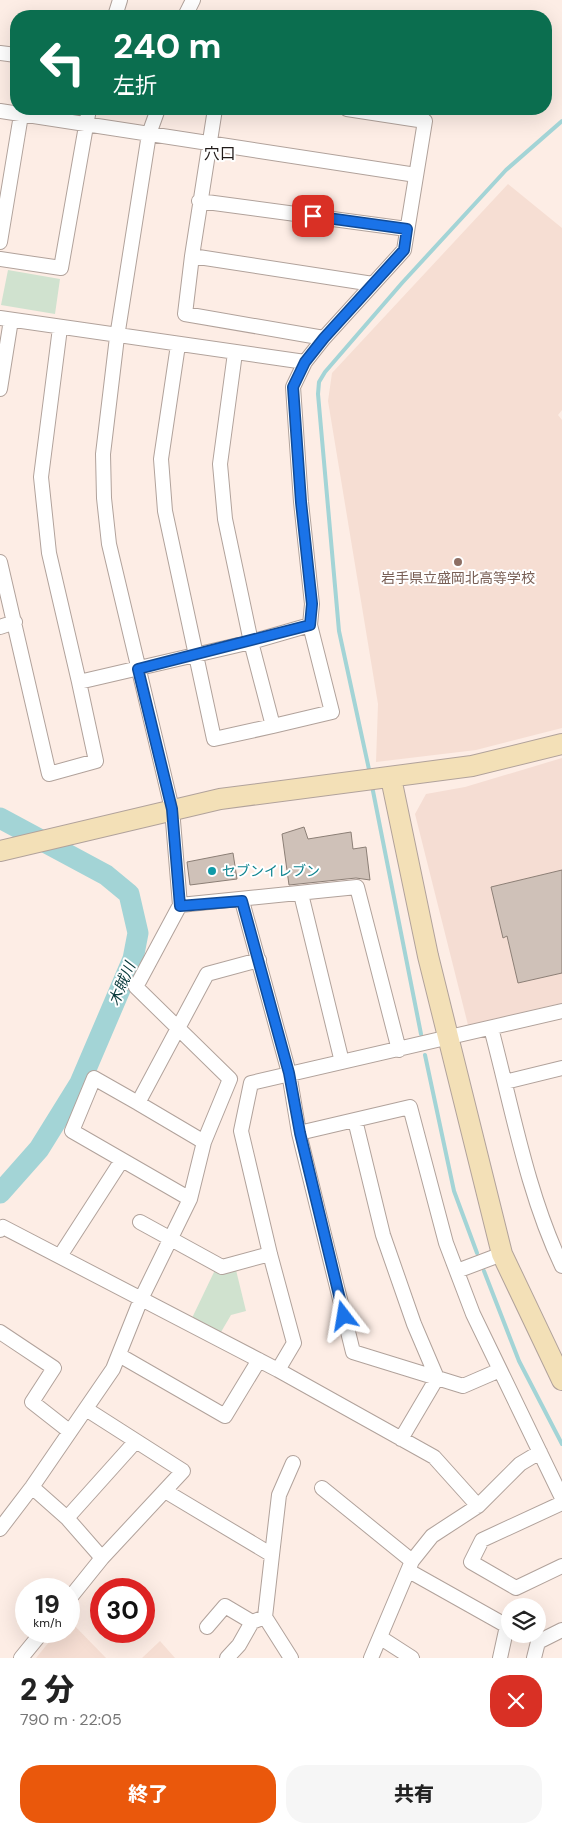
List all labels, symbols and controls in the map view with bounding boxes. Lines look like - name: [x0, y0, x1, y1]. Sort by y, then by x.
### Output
- text: 240 m: [113, 23, 222, 69]
- icon: left: [30, 30, 95, 95]
- text: 左折: [113, 71, 157, 100]
- district label: 穴口: [204, 143, 236, 164]
- pin: [292, 195, 334, 237]
- icon: arrive: [299, 202, 327, 230]
- marker: 岩手県立盛岡北高等学校: [452, 556, 464, 568]
- place label: 岩手県立盛岡北高等学校: [381, 569, 535, 587]
- place label: セブンイレブン: [222, 862, 320, 880]
- marker: セブンイレブン: [206, 865, 218, 877]
- water label: 木賊川: [104, 958, 141, 1009]
- position arrow: [317, 1289, 369, 1341]
- speed limit sign: 30: [90, 1578, 155, 1643]
- text: 19: [35, 1588, 60, 1621]
- map controls: [501, 1598, 546, 1643]
- button: layers: [501, 1598, 546, 1643]
- text: km/h: [33, 1615, 62, 1631]
- text: 2 分: [20, 1670, 74, 1709]
- button: close: [490, 1675, 542, 1727]
- text: 790 m · 22:05: [20, 1709, 122, 1730]
- button: 終了: [20, 1765, 276, 1823]
- button: 共有: [286, 1765, 542, 1823]

